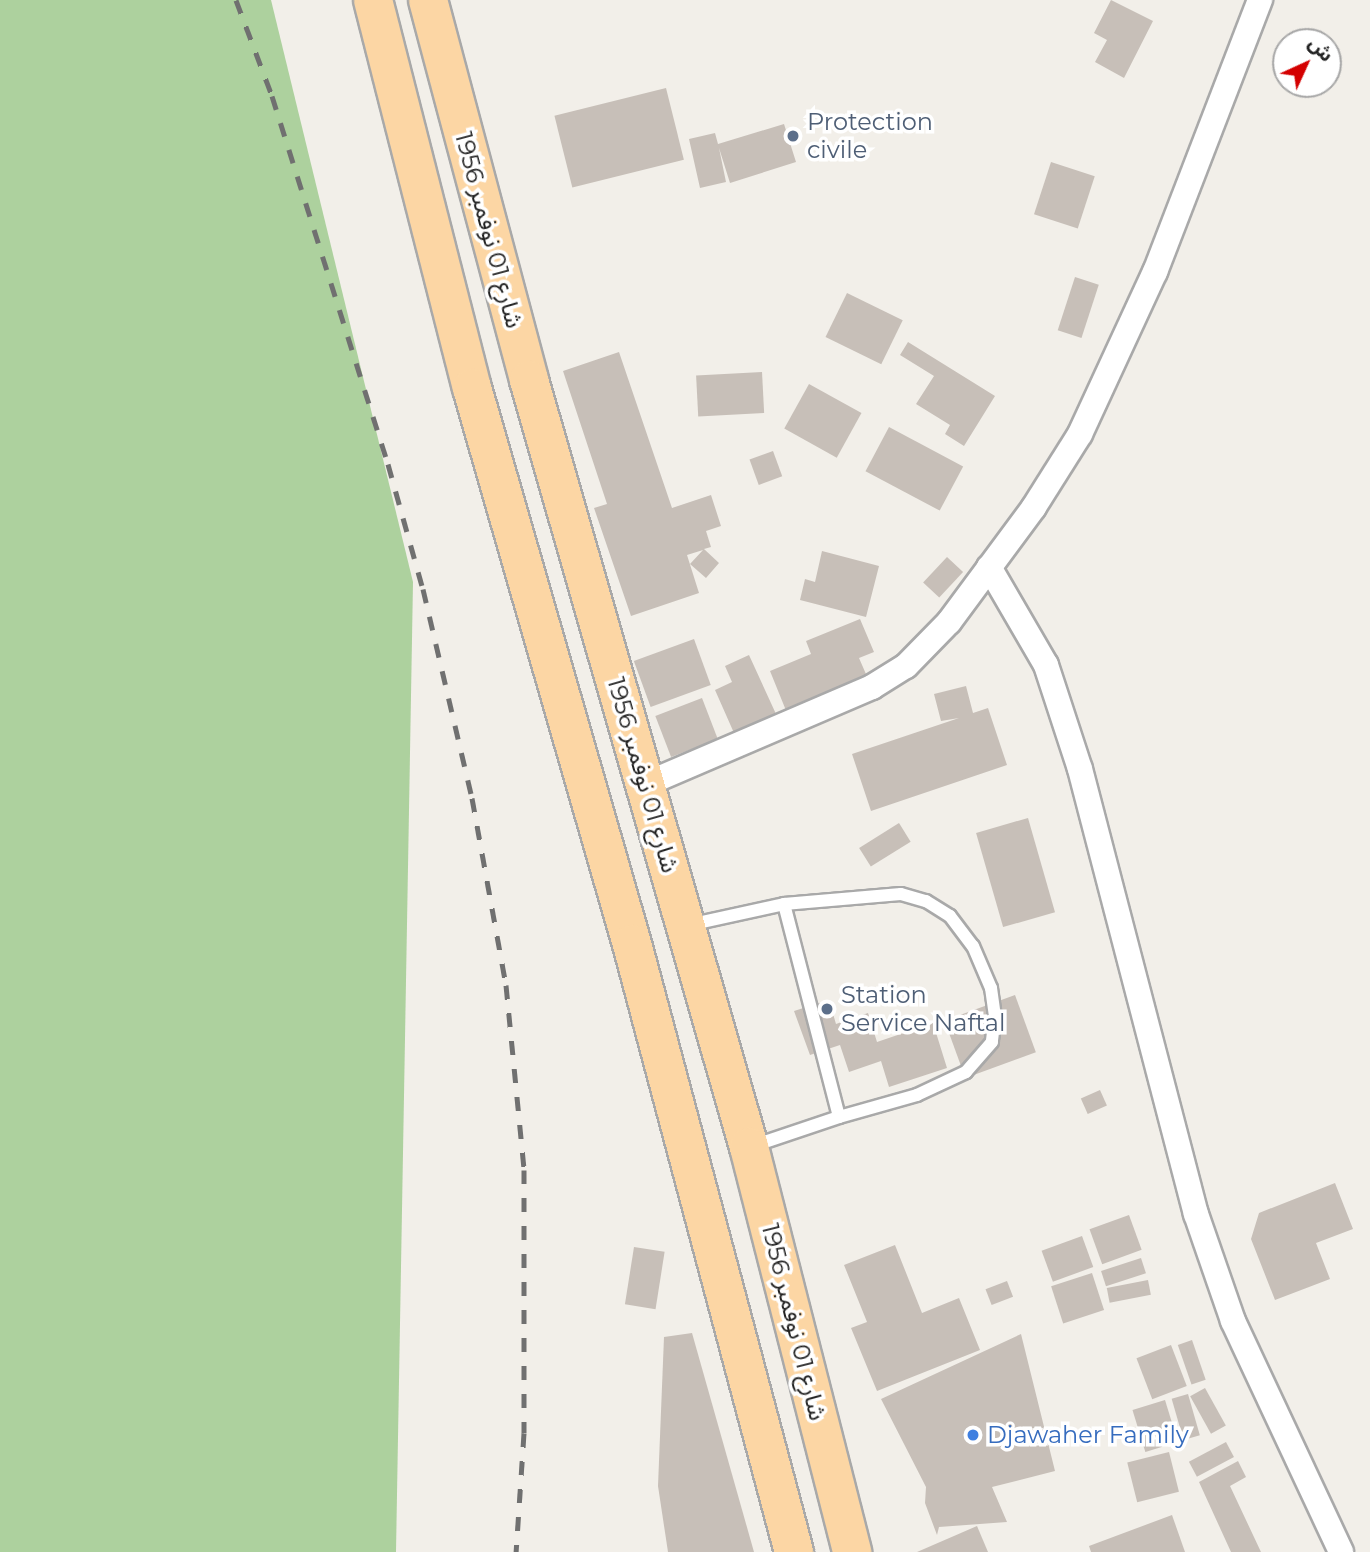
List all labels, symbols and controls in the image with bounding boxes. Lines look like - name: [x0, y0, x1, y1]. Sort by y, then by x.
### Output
- north arrow: [1272, 28, 1342, 98]
- text: ش: [1303, 32, 1338, 67]
- place label: Protection civile: [807, 108, 933, 164]
- marker: Protection civile: [785, 128, 801, 144]
- street label: شارع 01 نوفمبر 1956: [449, 129, 529, 331]
- street label: شارع 01 نوفمبر 1956: [601, 674, 685, 876]
- place label: Station Service Naftal: [841, 981, 1005, 1037]
- marker: Station Service Naftal: [819, 1001, 835, 1017]
- street label: شارع 01 نوفمبر 1956: [756, 1221, 832, 1423]
- place label: Djawaher Family: [987, 1421, 1189, 1449]
- marker: Djawaher Family: [965, 1427, 981, 1443]

